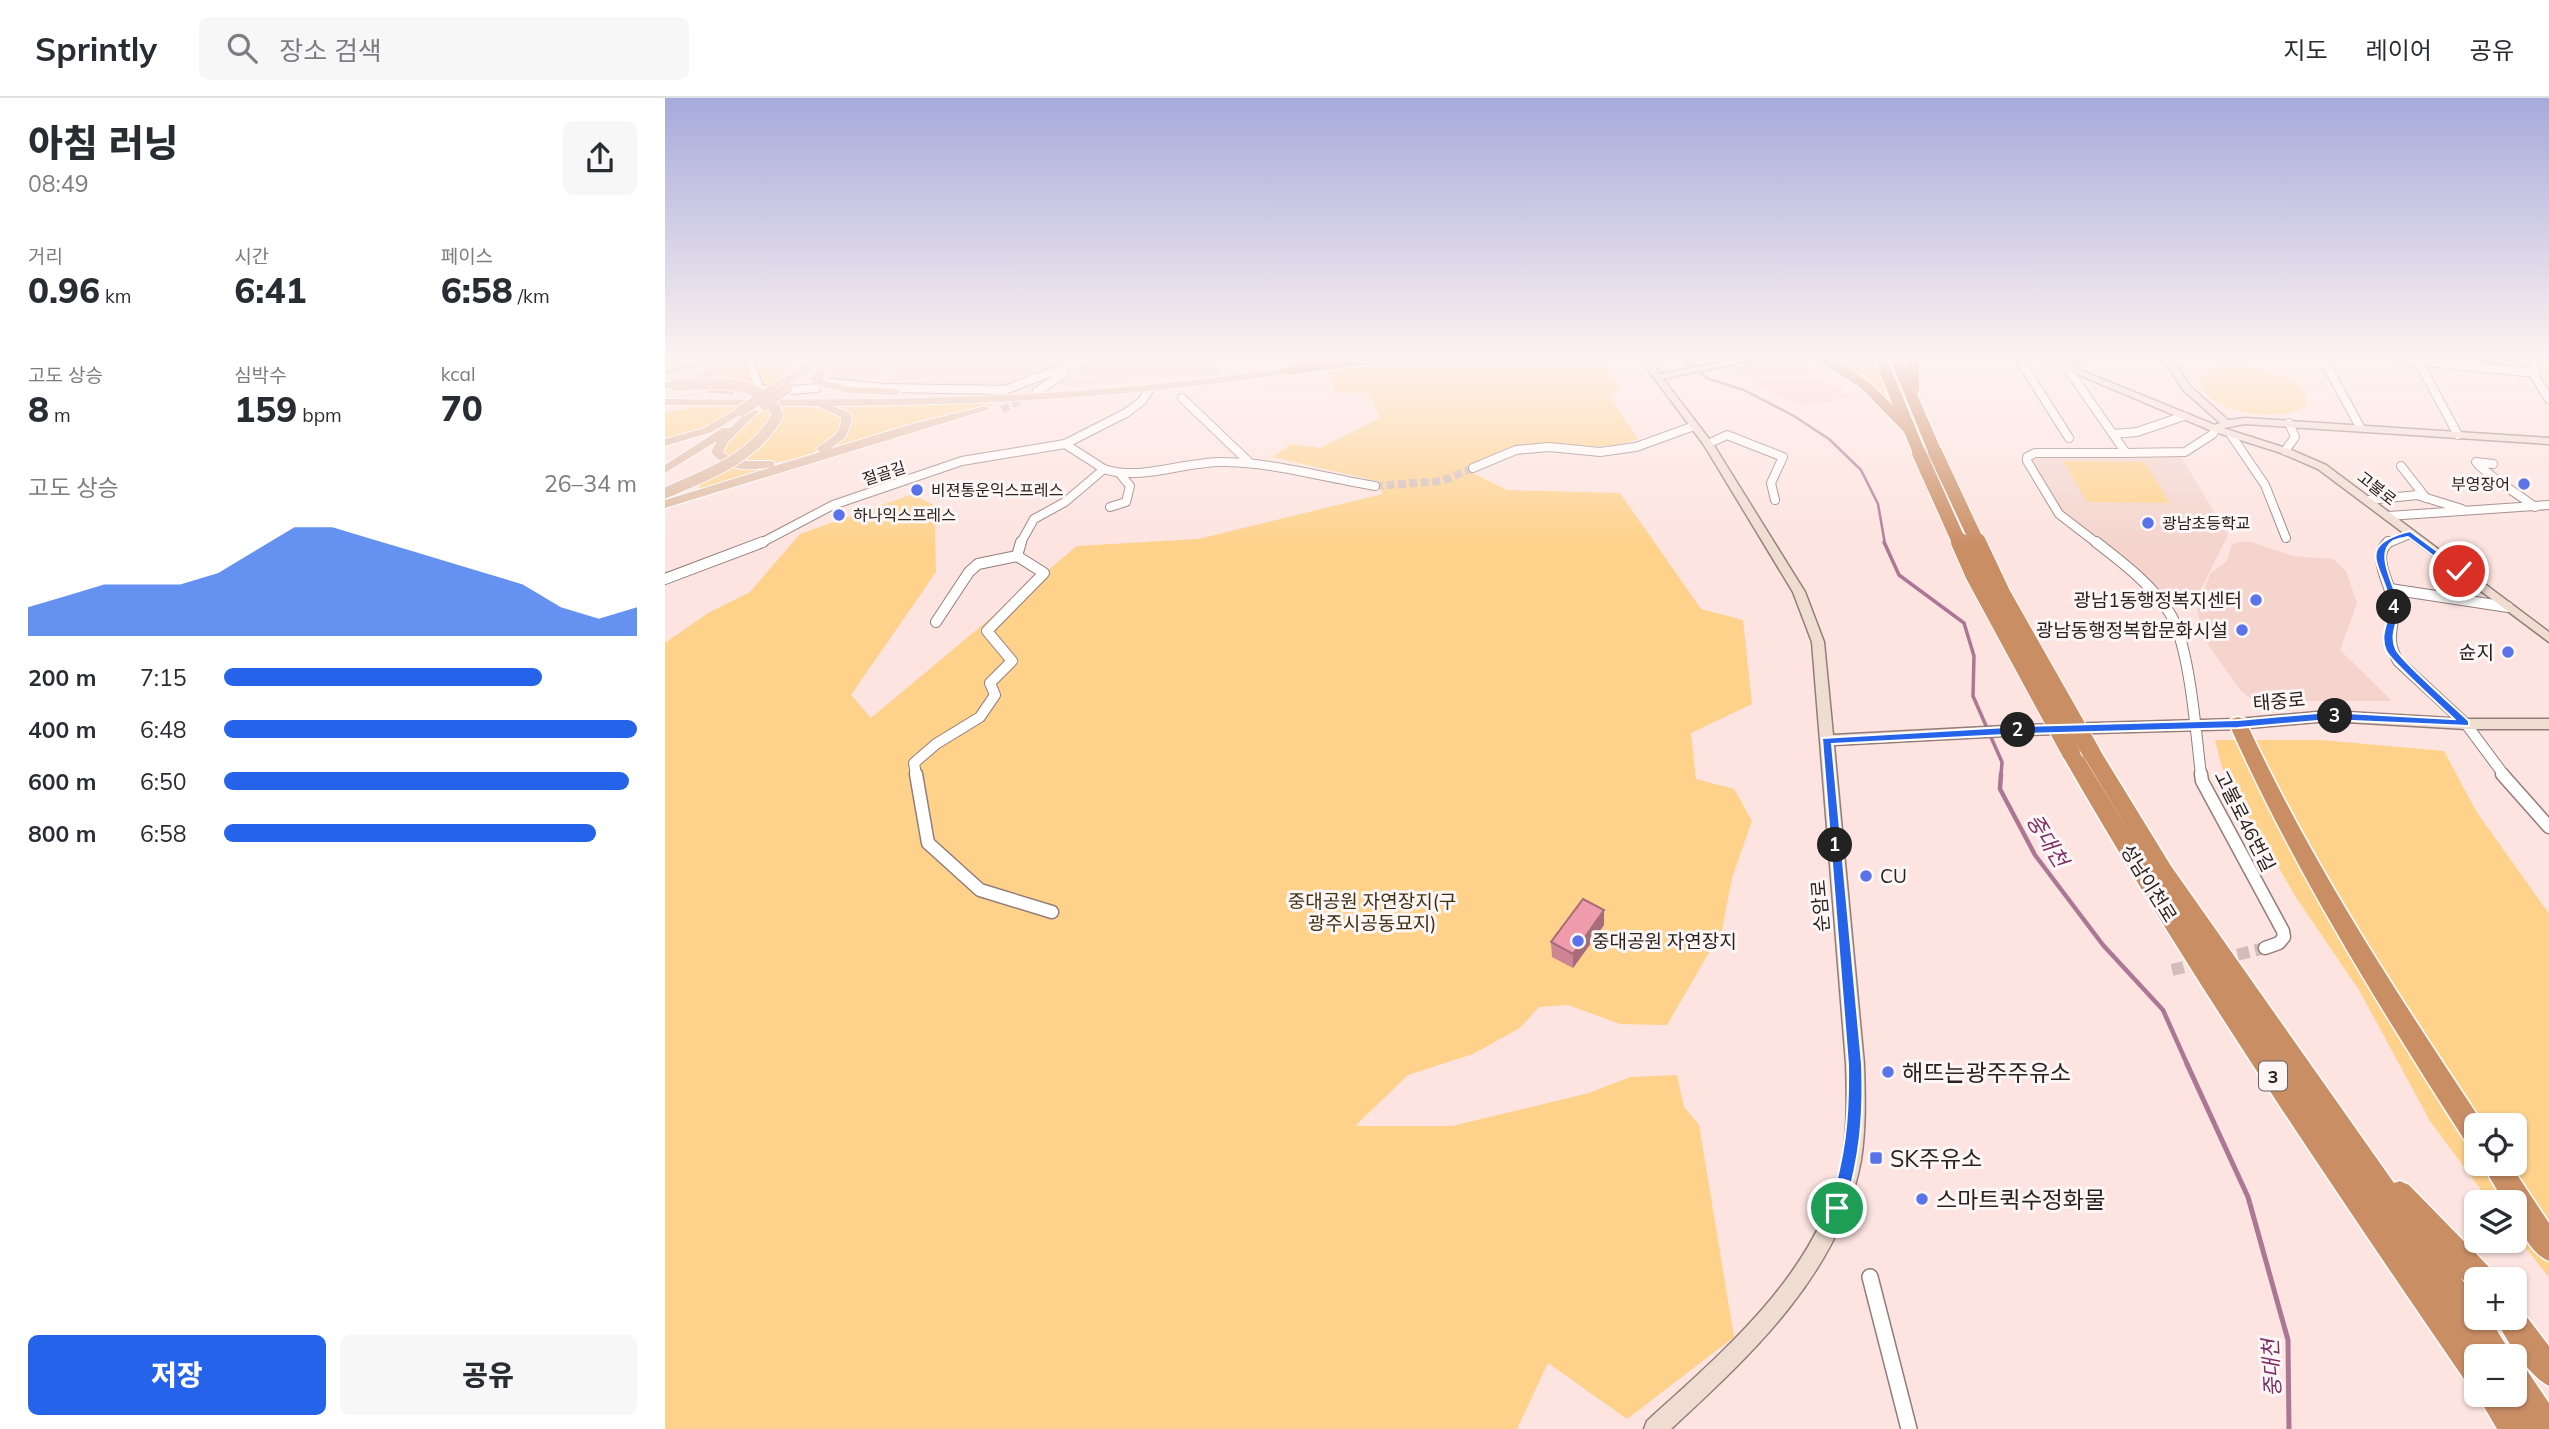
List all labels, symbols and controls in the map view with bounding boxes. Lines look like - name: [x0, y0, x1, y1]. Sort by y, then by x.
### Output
- search box: [199, 17, 689, 80]
- text: Sprintly: [35, 28, 157, 69]
- icon: search: [223, 29, 261, 67]
- text: 장소 검색: [279, 34, 382, 67]
- text: 지도: [2283, 35, 2328, 65]
- text: 레이어: [2366, 35, 2432, 65]
- text: 공유: [2470, 35, 2514, 65]
- text: 아침 러닝: [28, 119, 179, 167]
- button: share: [563, 121, 637, 195]
- text: 08:49: [28, 169, 88, 198]
- text: 거리: [28, 244, 63, 268]
- text: 시간: [234, 244, 269, 268]
- text: 페이스: [441, 244, 493, 268]
- text: 0.96: [28, 268, 100, 312]
- text: 6:41: [234, 268, 306, 312]
- text: 6:58: [441, 268, 513, 312]
- text: km: [100, 284, 132, 308]
- text: /km: [513, 284, 550, 308]
- text: kcal: [441, 362, 475, 386]
- text: 고도 상승: [28, 363, 103, 387]
- text: 심박수: [234, 363, 287, 387]
- text: 70: [441, 386, 483, 430]
- text: 8: [28, 387, 49, 431]
- text: 159: [234, 387, 297, 431]
- text: m: [49, 403, 71, 427]
- text: bpm: [297, 403, 342, 427]
- street label: 절골길: [860, 457, 908, 489]
- street label: 고불로: [2353, 467, 2401, 510]
- text: 26–34 m: [544, 469, 637, 498]
- text: 고도 상승: [28, 473, 119, 502]
- place label: 부영장어: [2451, 474, 2510, 494]
- marker: 부영장어: [2516, 476, 2532, 492]
- place label: 비젼통운익스프레스: [931, 480, 1063, 500]
- marker: 비젼통운익스프레스: [909, 482, 925, 498]
- place label: 하나익스프레스: [853, 505, 956, 525]
- marker: 하나익스프레스: [831, 507, 847, 523]
- place label: 광남초등학교: [2162, 513, 2250, 533]
- marker: 광남초등학교: [2140, 515, 2156, 531]
- pin: [2429, 541, 2489, 601]
- icon: check: [2440, 552, 2478, 590]
- place label: 광남1동행정복지센터: [2073, 588, 2242, 612]
- pin: 4: [2377, 589, 2411, 624]
- marker: 광남1동행정복지센터: [2248, 592, 2264, 608]
- text: 4: [2388, 594, 2399, 618]
- place label: 광남동행정복합문화시설: [2036, 618, 2228, 642]
- marker: 광남동행정복합문화시설: [2234, 622, 2250, 638]
- place label: 슌지: [2459, 640, 2494, 664]
- marker: 슌지: [2500, 644, 2516, 660]
- text: 200 m: [28, 663, 96, 692]
- text: 7:15: [140, 663, 187, 692]
- street label: 태중로: [2252, 687, 2306, 715]
- pin: 3: [2317, 698, 2353, 734]
- text: 3: [2329, 703, 2340, 727]
- pin: 2: [2001, 712, 2035, 748]
- text: 400 m: [28, 715, 96, 744]
- text: 6:48: [140, 715, 187, 744]
- text: 2: [2012, 717, 2023, 741]
- street label: 고불로46번길: [2209, 766, 2281, 876]
- text: 600 m: [28, 767, 96, 796]
- text: 6:50: [140, 767, 187, 796]
- water label: 중대천: [2022, 809, 2076, 874]
- text: 800 m: [28, 819, 96, 848]
- text: 6:58: [140, 819, 187, 848]
- pin: 1: [1817, 828, 1853, 862]
- text: 1: [1829, 832, 1840, 856]
- street label: 성남이천로: [2116, 840, 2182, 926]
- place label: CU: [1880, 864, 1907, 888]
- marker: CU: [1858, 868, 1874, 884]
- street label: 순암로: [1806, 879, 1834, 933]
- park label: 중대공원 자연장지(구 광주시공동묘지): [1288, 889, 1456, 935]
- place label: 중대공원 자연장지: [1592, 929, 1737, 953]
- marker: 중대공원 자연장지: [1570, 933, 1586, 949]
- place label: 해뜨는광주주유소: [1902, 1058, 2071, 1087]
- road number: 3: [2259, 1062, 2287, 1091]
- marker: 해뜨는광주주유소: [1880, 1064, 1896, 1080]
- map controls: [2464, 1113, 2527, 1407]
- button: locate: [2464, 1113, 2527, 1176]
- place label: SK주유소: [1890, 1144, 1982, 1173]
- marker: SK주유소: [1868, 1150, 1884, 1166]
- pin: [1807, 1178, 1867, 1238]
- place label: 스마트퀵수정화물: [1936, 1185, 2105, 1214]
- icon: arrive: [1818, 1189, 1856, 1227]
- button: layers: [2464, 1190, 2527, 1253]
- marker: 스마트퀵수정화물: [1914, 1191, 1930, 1207]
- button: +: [2464, 1267, 2527, 1330]
- button: 저장: [28, 1335, 326, 1415]
- button: 공유: [340, 1335, 637, 1415]
- water label: 중대천: [2256, 1336, 2285, 1398]
- button: −: [2464, 1344, 2527, 1407]

